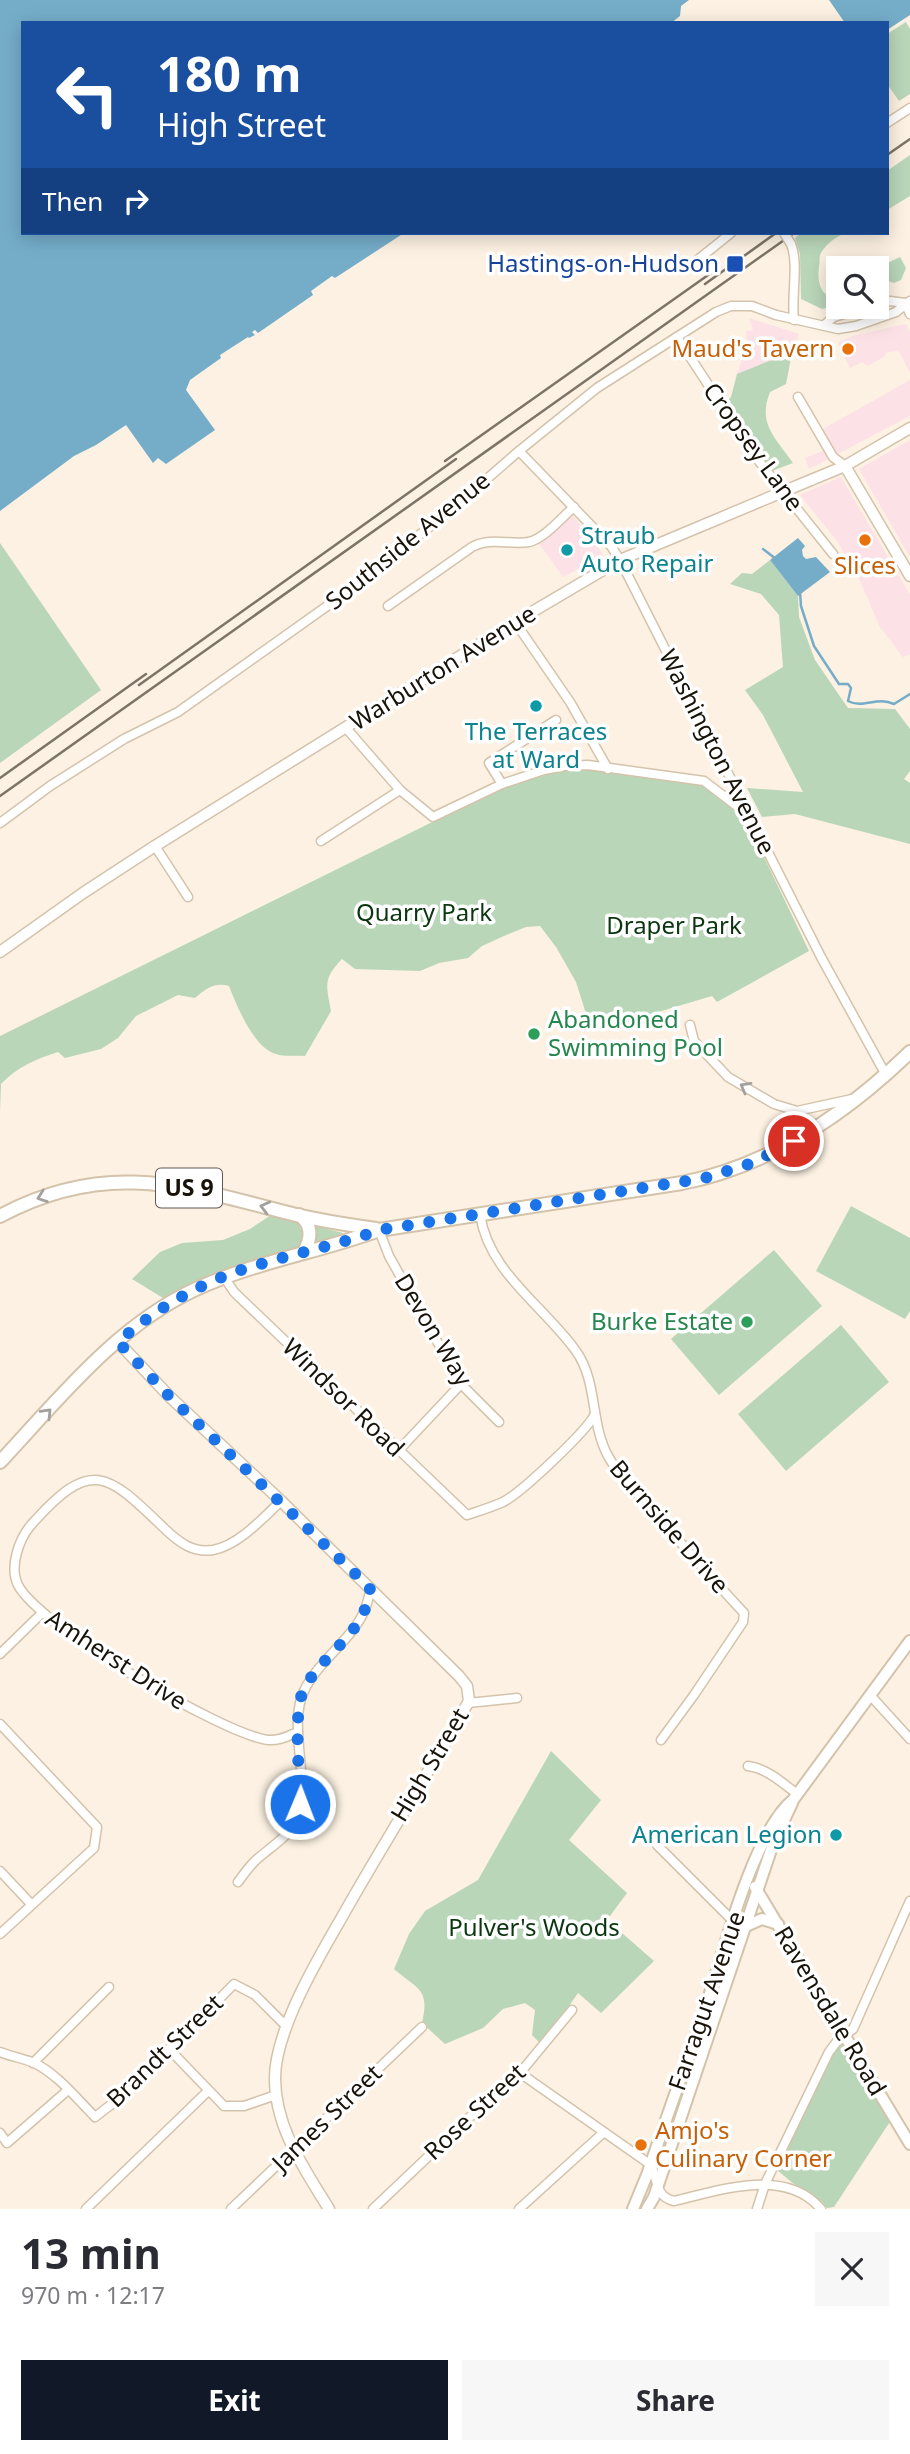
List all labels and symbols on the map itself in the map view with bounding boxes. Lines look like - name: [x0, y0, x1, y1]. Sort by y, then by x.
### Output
- place label: Hastings-on-Hudson: [487, 246, 719, 279]
- marker: Hastings-on-Hudson: [725, 254, 745, 274]
- place label: Maud's Tavern: [671, 331, 834, 364]
- marker: Maud's Tavern: [840, 341, 856, 357]
- street label: Cropsey Lane: [696, 375, 812, 517]
- street label: Southside Avenue: [318, 463, 496, 616]
- place label: Straub Auto Repair: [581, 518, 713, 579]
- marker: Slices: [857, 532, 873, 548]
- marker: Straub Auto Repair: [559, 542, 575, 558]
- place label: Slices: [834, 548, 896, 581]
- street label: Warburton Avenue: [343, 596, 541, 737]
- street label: Washington Avenue: [652, 643, 784, 859]
- marker: The Terraces at Ward: [528, 698, 544, 714]
- place label: The Terraces at Ward: [465, 714, 607, 775]
- park label: Quarry Park: [356, 895, 492, 928]
- park label: Draper Park: [606, 908, 742, 941]
- place label: Abandoned Swimming Pool: [548, 1002, 723, 1063]
- marker: Abandoned Swimming Pool: [526, 1026, 542, 1042]
- one-way arrow: [740, 1082, 752, 1095]
- pin: [764, 1111, 824, 1171]
- road number: US 9: [156, 1168, 222, 1208]
- one-way arrow: [36, 1189, 48, 1203]
- one-way arrow: [259, 1201, 271, 1215]
- street label: Devon Way: [388, 1267, 481, 1392]
- place label: Burke Estate: [591, 1304, 733, 1337]
- marker: Burke Estate: [739, 1314, 755, 1330]
- street label: Windsor Road: [276, 1330, 412, 1464]
- one-way arrow: [39, 1408, 52, 1421]
- street label: Burnside Drive: [603, 1452, 737, 1600]
- street label: Amherst Drive: [40, 1601, 194, 1717]
- street label: High Street: [382, 1701, 476, 1827]
- position arrow: [263, 1767, 337, 1841]
- place label: American Legion: [632, 1817, 822, 1850]
- marker: American Legion: [828, 1827, 844, 1843]
- street label: Farragut Avenue: [659, 1906, 752, 2095]
- park label: Pulver's Woods: [448, 1910, 620, 1943]
- street label: Ravensdale Road: [768, 1919, 895, 2101]
- street label: Brandt Street: [99, 1986, 230, 2114]
- street label: Rose Street: [416, 2055, 532, 2167]
- street label: James Street: [262, 2056, 388, 2179]
- place label: Amjo's Culinary Corner: [655, 2113, 832, 2174]
- marker: Amjo's Culinary Corner: [633, 2137, 649, 2153]

